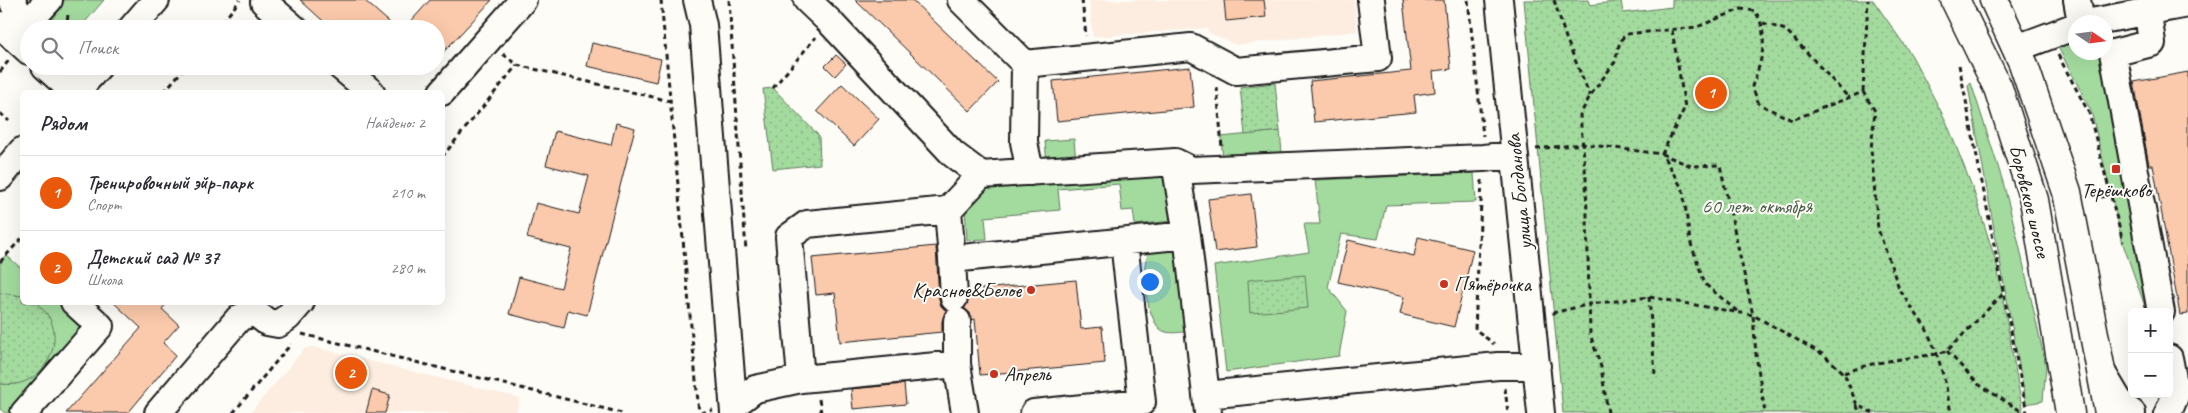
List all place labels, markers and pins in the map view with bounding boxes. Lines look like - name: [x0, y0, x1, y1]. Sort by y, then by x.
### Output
- pin: 1: [1695, 74, 1727, 112]
- marker: Терёшково: [2110, 163, 2122, 175]
- place label: Терёшково: [2081, 177, 2154, 203]
- place label: Пятёрочка: [1454, 271, 1533, 297]
- place label: Красное&Белое: [912, 277, 1022, 303]
- marker: Пятёрочка: [1438, 278, 1450, 290]
- marker: Красное&Белое: [1025, 284, 1037, 296]
- pin: 2: [335, 354, 367, 392]
- place label: Апрель: [1004, 361, 1052, 387]
- marker: Апрель: [988, 368, 1000, 380]

